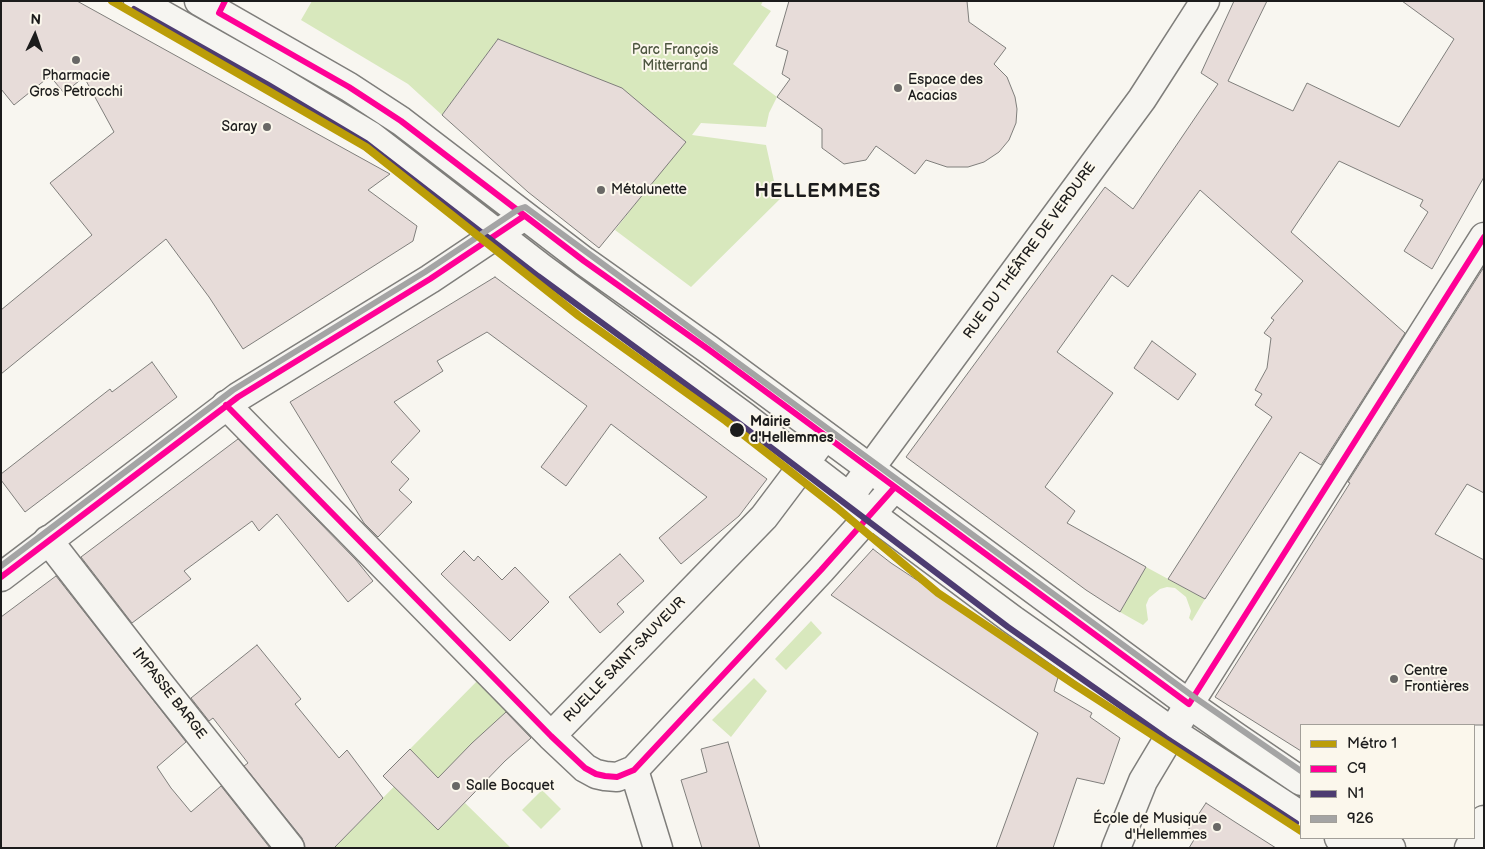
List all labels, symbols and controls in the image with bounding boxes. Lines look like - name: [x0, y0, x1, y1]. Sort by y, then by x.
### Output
- north arrow: [10, 10, 60, 60]
- text: N: [30, 11, 41, 28]
- park label: Parc François Mitterrand: [632, 42, 718, 74]
- marker: Pharmacie Gros Petrocchi: [70, 54, 82, 66]
- place label: Pharmacie Gros Petrocchi: [29, 68, 123, 100]
- place label: Espace des Acacias: [908, 72, 983, 104]
- marker: Espace des Acacias: [892, 82, 904, 94]
- place label: Saray: [222, 119, 257, 135]
- marker: Saray: [261, 121, 273, 133]
- street label: RUE DU THÉÂTRE DE VERDURE: [960, 160, 1100, 342]
- district label: HELLEMMES: [754, 181, 882, 203]
- place label: Métalunette: [611, 182, 687, 198]
- marker: Métalunette: [595, 184, 607, 196]
- place label: Mairie d'Hellemmes: [750, 414, 834, 447]
- marker: Mairie d'Hellemmes: [728, 421, 746, 439]
- street label: RUELLE SAINT-SAUVEUR: [561, 594, 689, 726]
- street label: IMPASSE BARGE: [128, 645, 210, 743]
- place label: Centre Frontières: [1404, 663, 1469, 696]
- marker: Centre Frontières: [1388, 673, 1400, 685]
- legend: [1300, 724, 1475, 839]
- text: Métro 1: [1347, 734, 1397, 753]
- text: C9: [1347, 759, 1366, 778]
- place label: Salle Bocquet: [466, 778, 554, 794]
- marker: Salle Bocquet: [450, 780, 462, 792]
- text: N1: [1347, 784, 1364, 803]
- text: 926: [1347, 809, 1374, 828]
- place label: École de Musique d'Hellemmes: [1093, 811, 1207, 844]
- marker: École de Musique d'Hellemmes: [1211, 821, 1223, 833]

